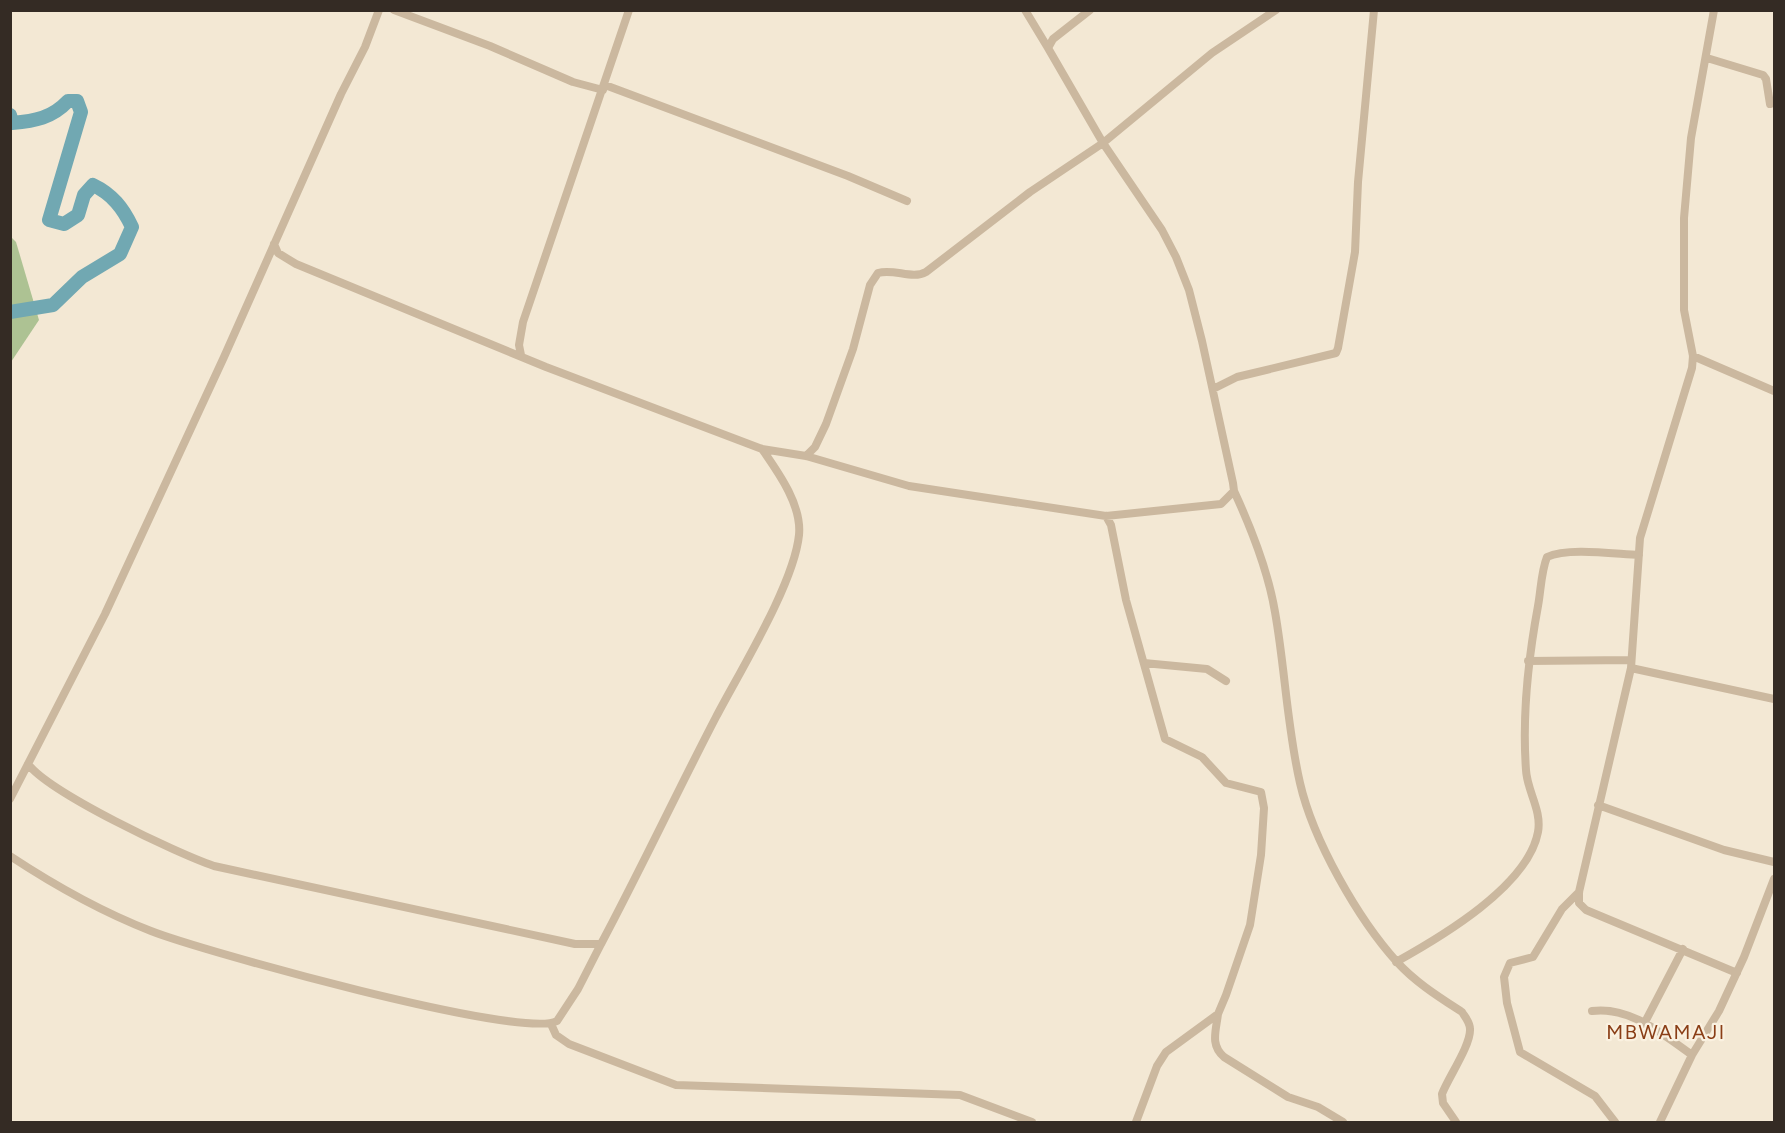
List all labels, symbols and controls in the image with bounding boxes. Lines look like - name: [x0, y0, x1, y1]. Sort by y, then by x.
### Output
- district label: MBWAMAJI: [1606, 1020, 1726, 1044]

